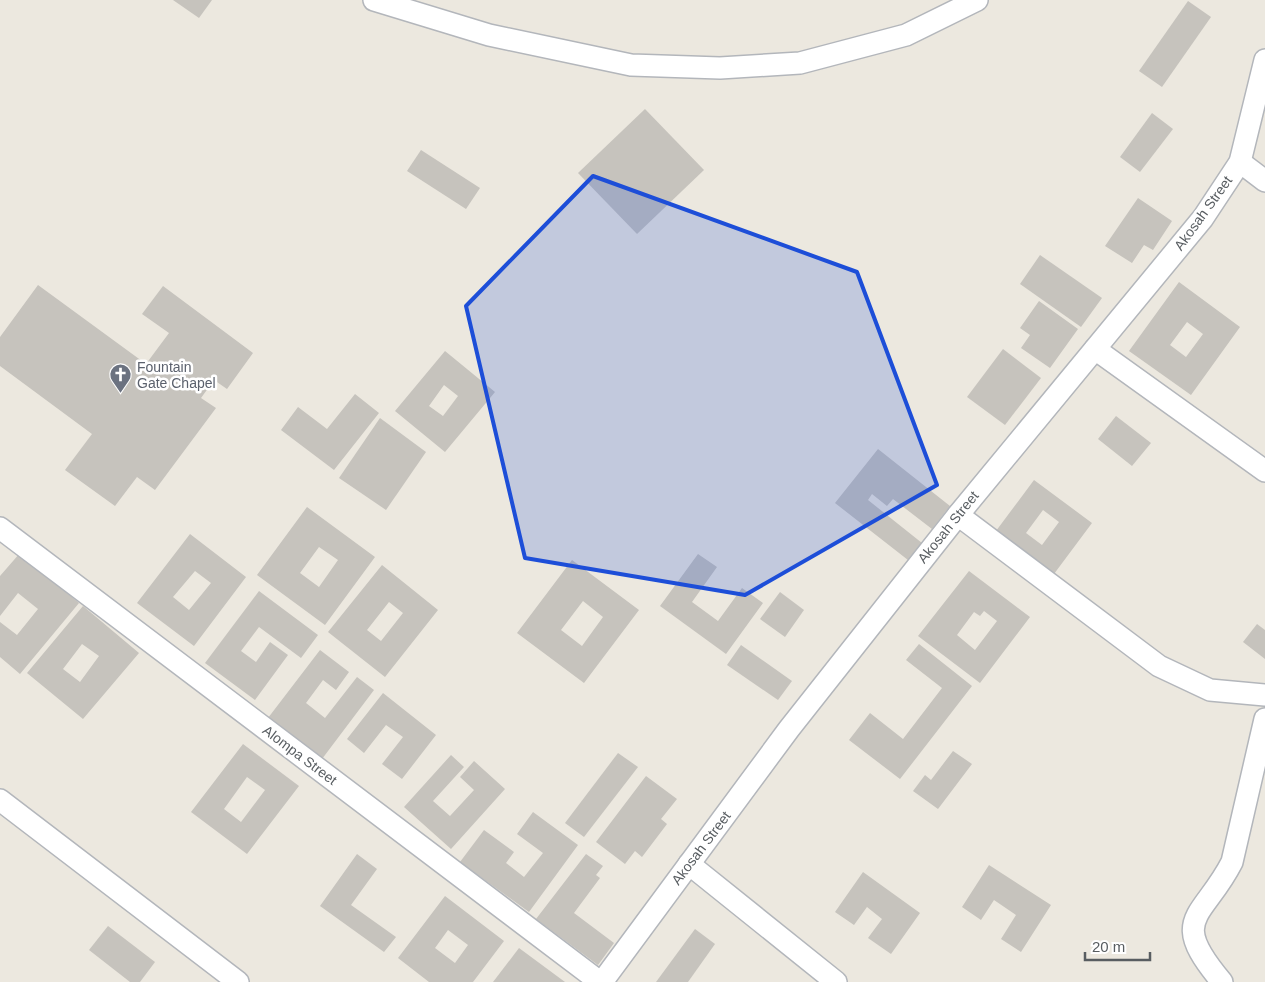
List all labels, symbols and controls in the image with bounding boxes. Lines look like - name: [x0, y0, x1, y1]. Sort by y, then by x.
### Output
- street label: Akosah Street: [1171, 173, 1235, 253]
- place label: Fountain Gate Chapel: [137, 359, 216, 391]
- church icon: Fountain Gate Chapel: [109, 363, 133, 394]
- street label: Akosah Street: [914, 488, 982, 566]
- street label: Alompa Street: [260, 722, 340, 788]
- street label: Akosah Street: [668, 808, 734, 888]
- scale bar: [1085, 930, 1150, 962]
- text: 20 m: [1092, 938, 1125, 955]

